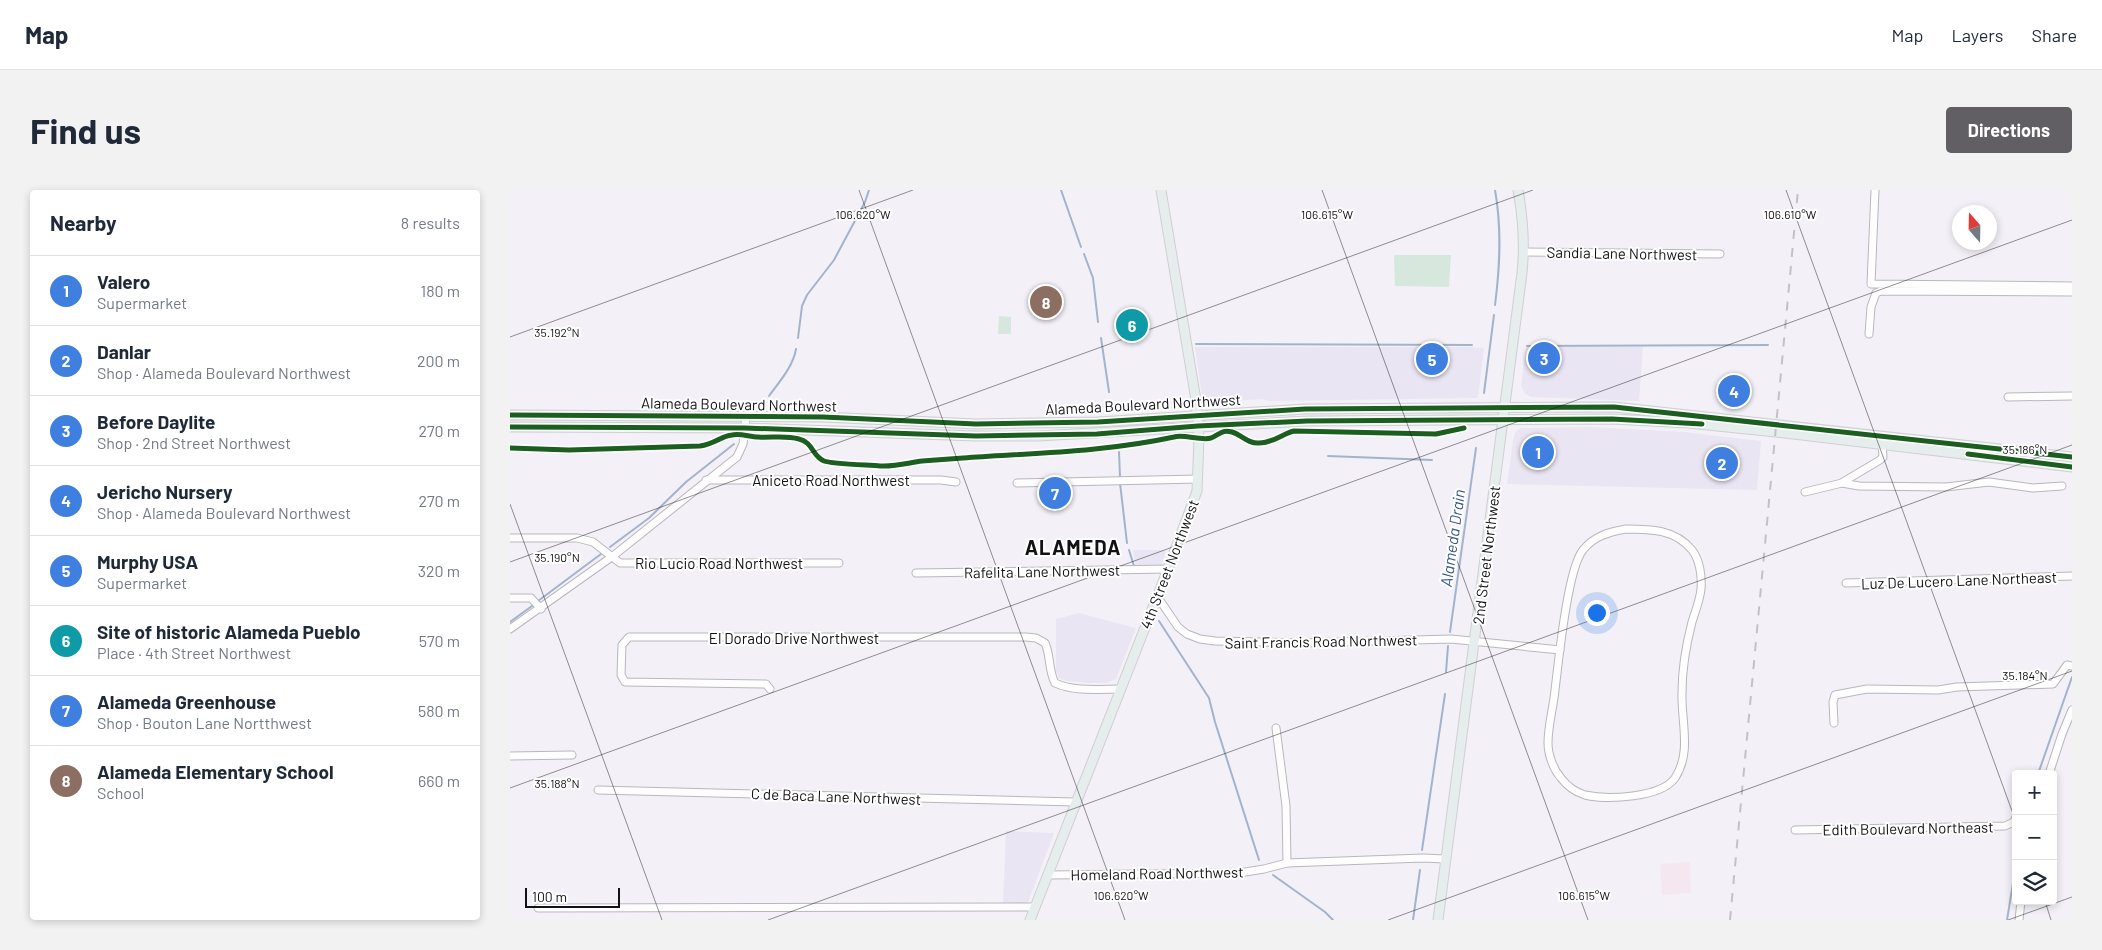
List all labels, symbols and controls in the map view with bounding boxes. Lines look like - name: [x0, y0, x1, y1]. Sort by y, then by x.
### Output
- text: Map: [25, 20, 68, 49]
- text: Map: [1891, 24, 1923, 46]
- text: Layers: [1951, 24, 2004, 46]
- text: Share: [2032, 24, 2077, 46]
- button: Directions: [1946, 107, 2072, 153]
- text: Find us: [30, 109, 141, 151]
- north arrow: [1952, 205, 1997, 250]
- text: 106.620°W: [836, 207, 891, 221]
- text: 106.615°W: [1301, 207, 1353, 221]
- text: 106.610°W: [1764, 207, 1817, 221]
- text: Nearby: [50, 210, 116, 235]
- text: 8 results: [401, 213, 460, 232]
- street label: Sandia Lane Northwest: [1547, 243, 1697, 263]
- text: Valero: [97, 270, 150, 293]
- text: 1: [63, 281, 69, 300]
- text: 180 m: [421, 281, 460, 300]
- pin: 8: [1030, 283, 1062, 321]
- text: Supermarket: [97, 293, 187, 312]
- pin: 6: [1116, 306, 1148, 344]
- text: 35.192°N: [534, 325, 580, 339]
- pin: 3: [1528, 339, 1560, 377]
- text: Danlar: [97, 340, 151, 363]
- pin: 5: [1416, 340, 1448, 378]
- text: 2: [62, 351, 70, 370]
- text: 200 m: [417, 351, 460, 370]
- text: Shop · Alameda Boulevard Northwest: [97, 363, 351, 382]
- pin: 4: [1718, 372, 1750, 410]
- street label: Alameda Boulevard Northwest: [1045, 390, 1241, 418]
- street label: Alameda Boulevard Northwest: [641, 393, 837, 415]
- text: Before Daylite: [97, 410, 215, 433]
- text: 3: [62, 421, 70, 440]
- text: 270 m: [418, 421, 460, 440]
- text: Shop · 2nd Street Northwest: [97, 433, 291, 452]
- pin: 1: [1522, 433, 1554, 471]
- text: 35.186°N: [2002, 442, 2048, 456]
- pin: 2: [1706, 444, 1738, 482]
- street label: Aniceto Road Northwest: [752, 471, 910, 489]
- pin: 7: [1039, 474, 1071, 512]
- text: Jericho Nursery: [97, 480, 233, 503]
- street label: 2nd Street Northwest: [1469, 485, 1503, 625]
- water label: Alameda Drain: [1436, 488, 1468, 588]
- text: 4: [61, 491, 71, 510]
- text: 270 m: [418, 491, 460, 510]
- street label: 4th Street Northwest: [1136, 497, 1202, 631]
- text: Shop · Alameda Boulevard Northwest: [97, 503, 351, 522]
- district label: ALAMEDA: [1025, 535, 1121, 559]
- text: Murphy USA: [97, 550, 198, 573]
- text: 35.190°N: [534, 550, 580, 564]
- street label: Rio Lucio Road Northwest: [635, 554, 803, 572]
- text: 5: [62, 561, 70, 580]
- text: 320 m: [418, 561, 460, 580]
- street label: Rafelita Lane Northwest: [964, 561, 1120, 581]
- street label: Luz De Lucero Lane Northeast: [1861, 568, 2057, 592]
- text: Supermarket: [97, 573, 187, 592]
- your location: [1584, 600, 1610, 626]
- text: Site of historic Alameda Pueblo: [97, 620, 361, 643]
- street label: El Dorado Drive Northwest: [709, 629, 879, 647]
- street label: Saint Francis Road Northwest: [1225, 630, 1417, 652]
- text: 6: [62, 631, 70, 650]
- text: 570 m: [419, 631, 460, 650]
- text: Place · 4th Street Northwest: [97, 643, 291, 662]
- text: 35.184°N: [2002, 668, 2048, 682]
- text: Alameda Greenhouse: [97, 690, 276, 713]
- text: 7: [62, 701, 70, 720]
- text: 580 m: [418, 701, 460, 720]
- text: Shop · Bouton Lane Nortthwest: [97, 713, 312, 732]
- text: Alameda Elementary School: [97, 760, 334, 783]
- map controls: [2012, 770, 2057, 905]
- button: +: [2012, 770, 2057, 815]
- text: 8: [62, 771, 70, 790]
- text: 660 m: [418, 771, 460, 790]
- text: 35.188°N: [534, 776, 580, 790]
- text: School: [97, 783, 144, 802]
- street label: C de Baca Lane Northwest: [751, 784, 921, 808]
- button: −: [2012, 815, 2057, 860]
- street label: Edith Boulevard Northeast: [1822, 818, 1994, 838]
- button: layers: [2012, 860, 2057, 905]
- street label: Homeland Road Northwest: [1070, 862, 1244, 884]
- scale bar: [525, 885, 620, 908]
- text: 100 m: [532, 888, 567, 905]
- text: 106.620°W: [1094, 888, 1149, 902]
- text: 106.615°W: [1558, 888, 1610, 902]

